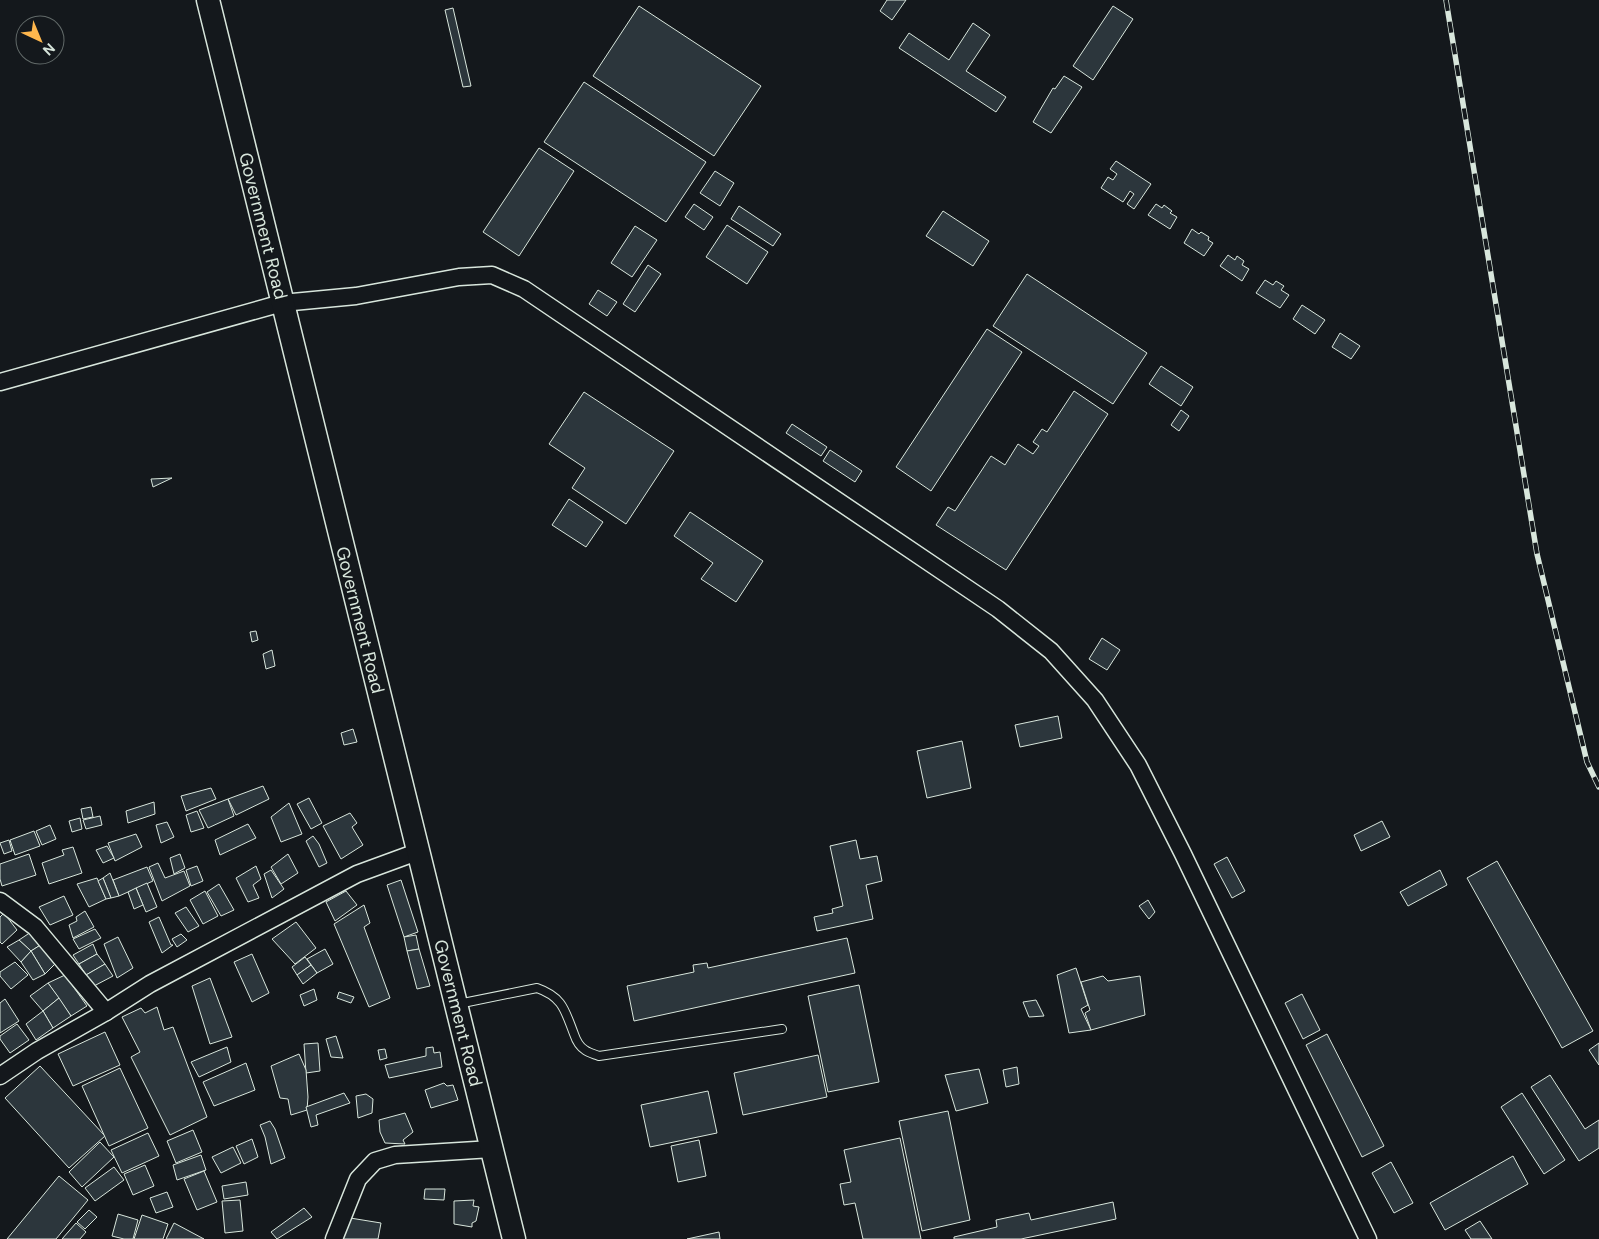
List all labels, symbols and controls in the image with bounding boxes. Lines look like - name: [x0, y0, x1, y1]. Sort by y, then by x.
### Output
- north arrow: [15, 15, 65, 65]
- text: N: [39, 39, 59, 59]
- street label: Government Road: [233, 150, 293, 302]
- street label: Government Road: [330, 544, 390, 696]
- street label: Government Road: [428, 937, 488, 1089]

